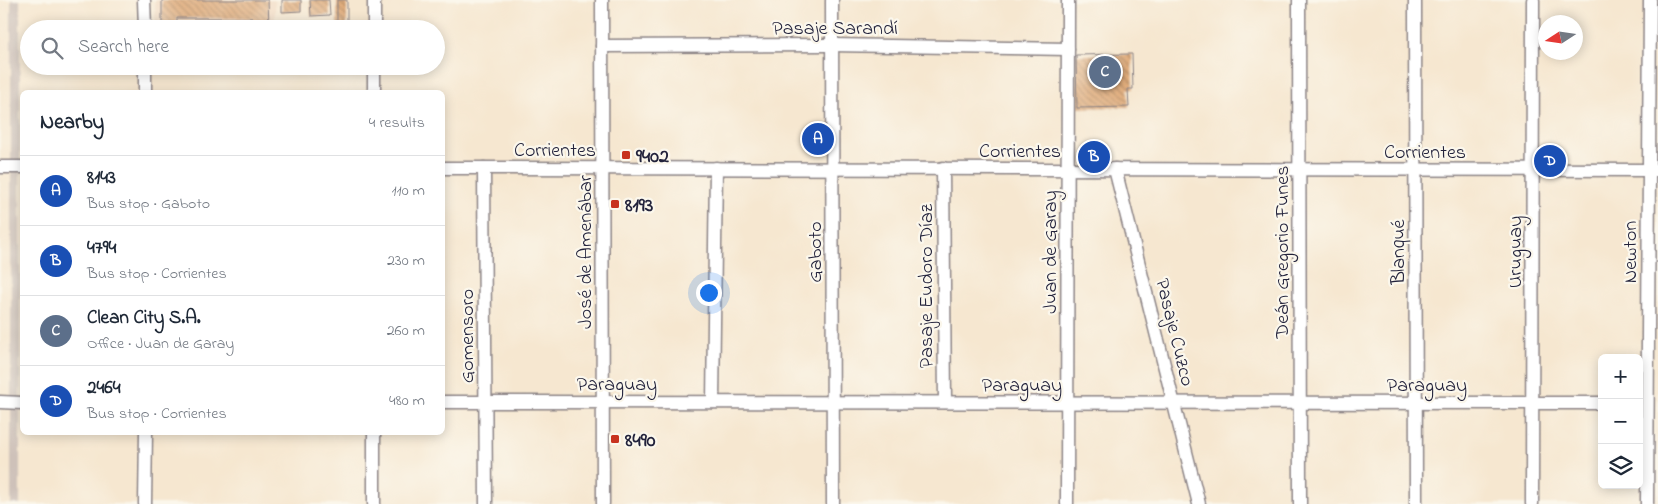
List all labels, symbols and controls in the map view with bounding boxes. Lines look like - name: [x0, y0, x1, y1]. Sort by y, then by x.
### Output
- street label: Pasaje Sarandí: [772, 15, 898, 44]
- north arrow: [1538, 15, 1583, 60]
- search box: [20, 20, 445, 75]
- icon: search: [38, 34, 66, 62]
- text: Search here: [78, 34, 169, 61]
- pin: C: [1089, 53, 1121, 91]
- text: Nearby: [40, 108, 104, 138]
- text: 4 results: [369, 111, 425, 135]
- pin: A: [802, 120, 834, 158]
- street label: Corrientes: [514, 137, 596, 166]
- street label: Corrientes: [979, 138, 1061, 167]
- pin: B: [1078, 138, 1110, 176]
- street label: Corrientes: [1384, 139, 1466, 168]
- pin: D: [1534, 142, 1566, 180]
- place label: 9402: [635, 143, 669, 172]
- marker: 9402: [620, 149, 632, 161]
- text: 8143: [87, 165, 116, 192]
- street label: Deán Gregorio Funes: [1269, 166, 1299, 339]
- street label: José de Amenábar: [572, 174, 601, 329]
- text: A: [51, 179, 61, 203]
- text: 110 m: [391, 179, 425, 203]
- street label: Juan de Garay: [1037, 190, 1066, 314]
- text: Bus stop · Gaboto: [87, 192, 210, 216]
- place label: 8193: [624, 192, 653, 221]
- marker: 8193: [609, 198, 621, 210]
- street label: Pasaje Eudoro Díaz: [913, 203, 942, 368]
- street label: Uruguay: [1502, 216, 1532, 288]
- street label: Blanqué: [1385, 219, 1414, 285]
- street label: Gaboto: [802, 221, 831, 283]
- street label: Newton: [1617, 221, 1646, 283]
- text: 4794: [87, 235, 116, 262]
- text: B: [51, 249, 61, 273]
- text: 230 m: [387, 249, 425, 273]
- text: Bus stop · Corrientes: [87, 262, 227, 286]
- street label: Pasaje Cuzco: [1146, 276, 1201, 390]
- your location: [696, 280, 722, 306]
- street label: Gomensoro: [454, 289, 483, 383]
- text: Clean City S.A.: [87, 305, 201, 332]
- text: C: [52, 319, 60, 343]
- text: 260 m: [387, 319, 425, 343]
- text: Office · Juan de Garay: [87, 332, 234, 356]
- map controls: [1598, 354, 1643, 489]
- button: +: [1598, 354, 1643, 399]
- street label: Paraguay: [577, 371, 657, 401]
- street label: Paraguay: [982, 372, 1062, 402]
- street label: Paraguay: [1387, 372, 1467, 402]
- text: 2464: [87, 375, 120, 402]
- text: D: [50, 389, 62, 413]
- text: 480 m: [389, 389, 425, 413]
- button: −: [1598, 399, 1643, 444]
- text: Bus stop · Corrientes: [87, 402, 227, 426]
- place label: 8490: [624, 427, 656, 456]
- marker: 8490: [609, 433, 621, 445]
- button: layers: [1598, 444, 1643, 489]

